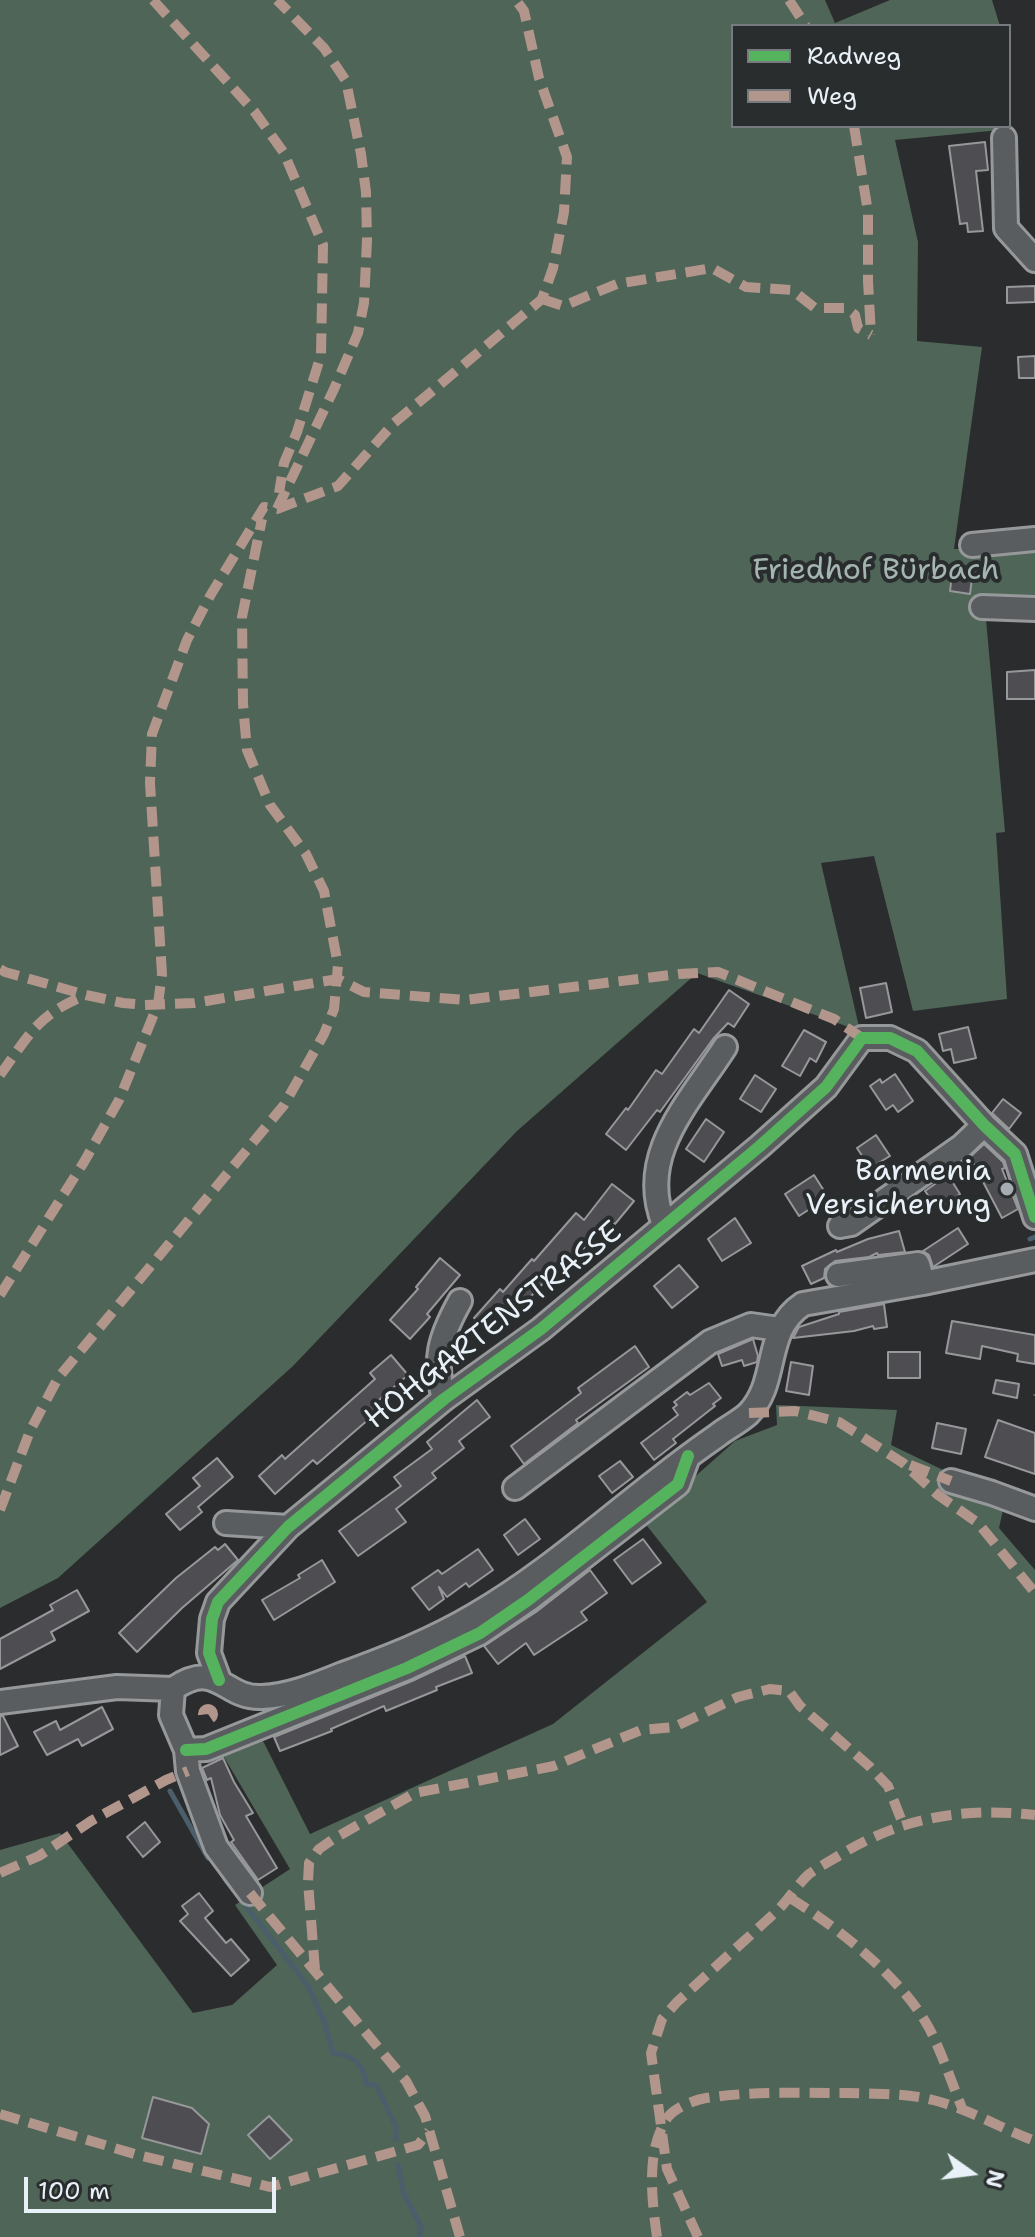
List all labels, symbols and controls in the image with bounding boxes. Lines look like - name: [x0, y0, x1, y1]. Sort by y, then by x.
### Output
- legend: [731, 24, 1011, 128]
- text: Radweg: [807, 40, 901, 72]
- text: Weg: [807, 80, 857, 112]
- park label: Friedhof Bürbach: [752, 553, 1000, 589]
- place label: Barmenia Versicherung: [805, 1154, 991, 1224]
- marker: Barmenia Versicherung: [998, 1180, 1016, 1198]
- street label: HOHGARTENSTRASSE: [358, 1214, 630, 1438]
- north arrow: [931, 2133, 1011, 2213]
- scale bar: [28, 2161, 280, 2211]
- text: N: [979, 2167, 1011, 2191]
- text: 100 m: [38, 2175, 110, 2207]

